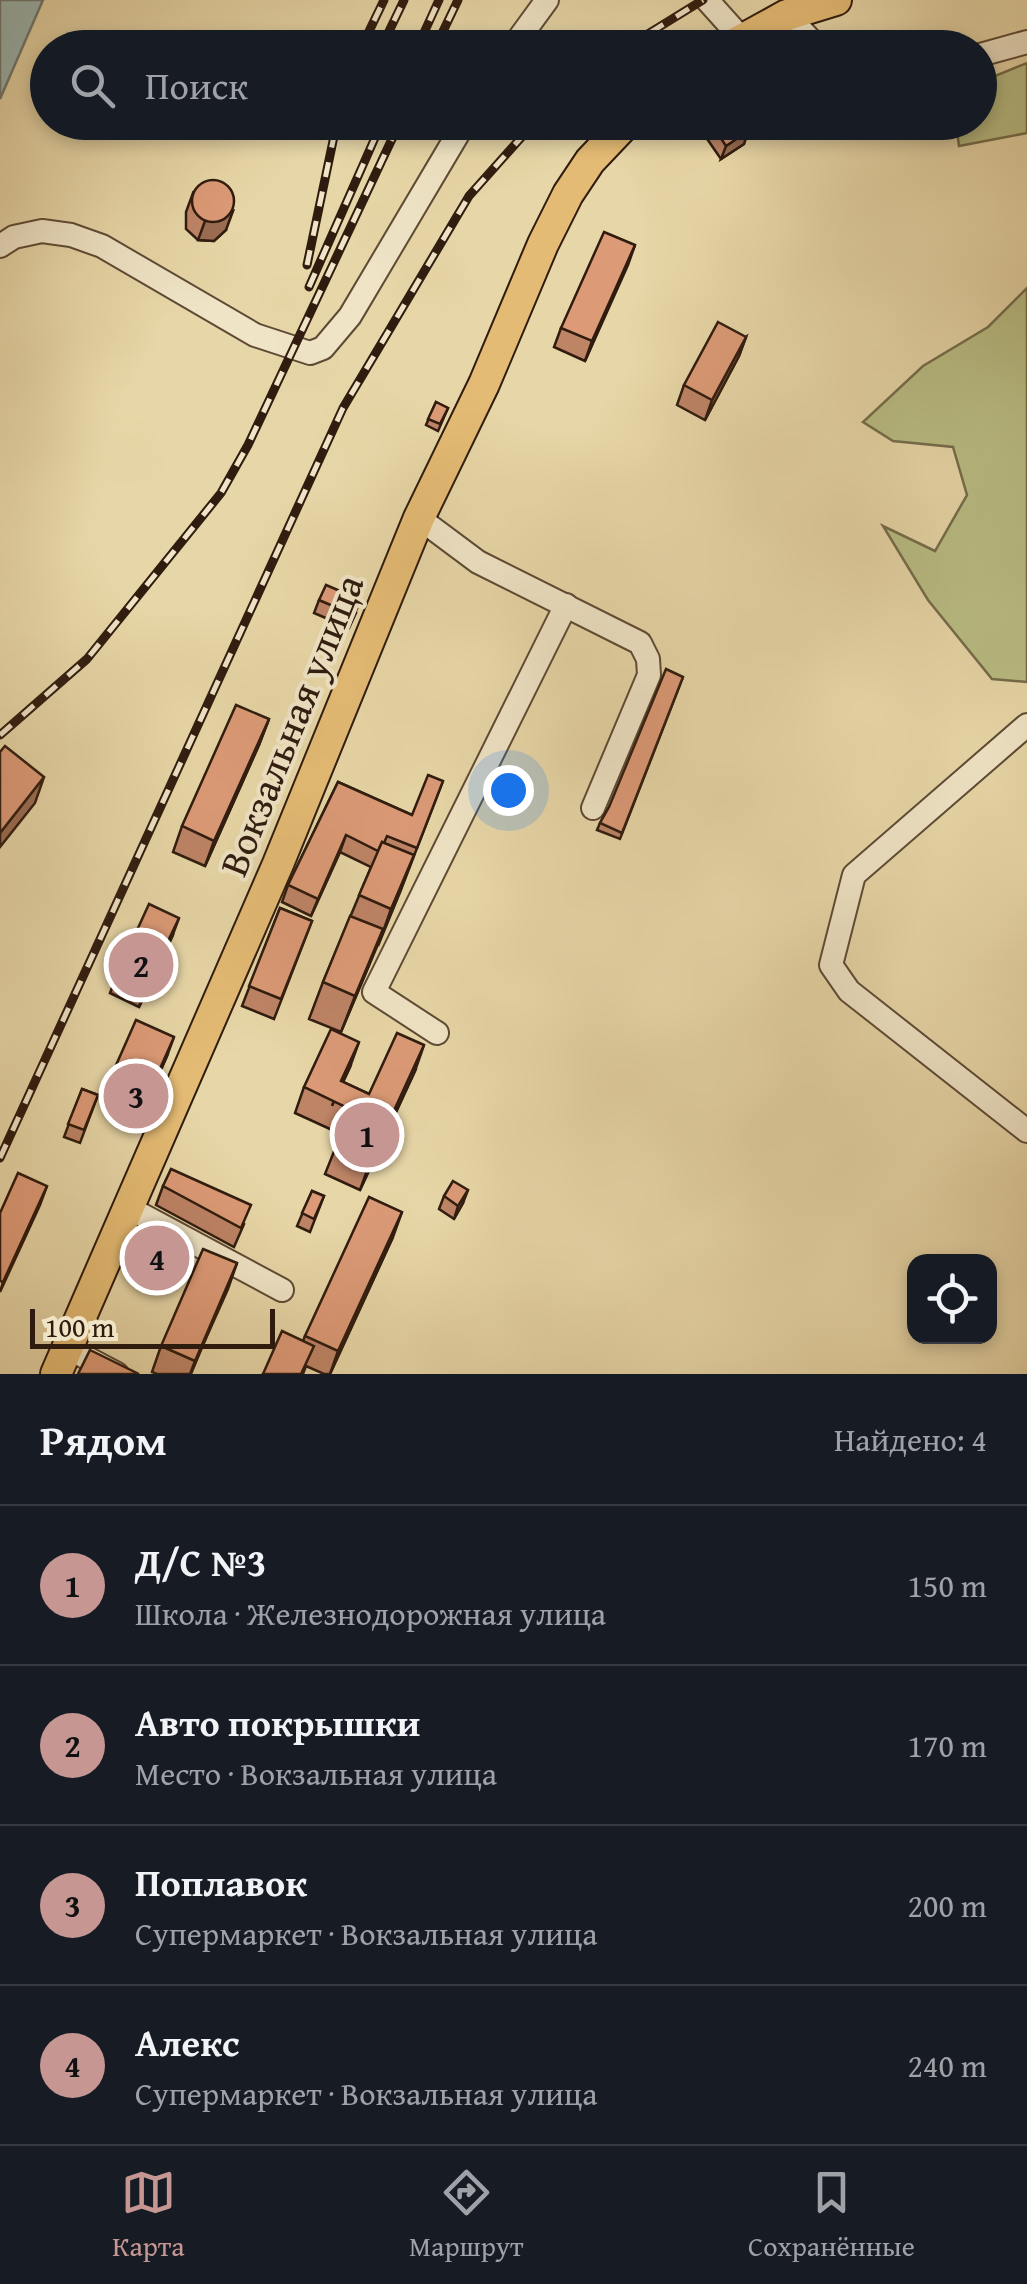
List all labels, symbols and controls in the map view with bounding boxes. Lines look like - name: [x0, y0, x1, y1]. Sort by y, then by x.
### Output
- search box: [30, 30, 997, 140]
- text: Поиск: [145, 57, 248, 113]
- icon: search: [65, 58, 120, 113]
- street label: Вокзальная улица: [203, 565, 378, 884]
- your location: [483, 765, 534, 816]
- pin: 2: [108, 928, 174, 1002]
- pin: 3: [104, 1058, 168, 1134]
- pin: 1: [334, 1098, 400, 1172]
- pin: 4: [124, 1220, 190, 1296]
- map controls: [907, 1254, 997, 1344]
- button: locate: [907, 1254, 997, 1344]
- scale bar: [30, 1304, 275, 1348]
- text: 100 m: [45, 1306, 114, 1347]
- text: Рядом: [40, 1409, 167, 1470]
- text: Найдено: 4: [834, 1416, 987, 1463]
- text: Д/С №3: [135, 1534, 267, 1590]
- text: 1: [64, 1562, 81, 1609]
- text: 150 m: [908, 1562, 987, 1609]
- text: Школа · Железнодорожная улица: [135, 1590, 606, 1637]
- text: Авто покрышки: [135, 1694, 420, 1750]
- text: 2: [64, 1722, 81, 1769]
- text: 170 m: [908, 1722, 987, 1769]
- text: Место · Вокзальная улица: [135, 1750, 497, 1797]
- text: Поплавок: [135, 1854, 307, 1910]
- text: 3: [64, 1882, 81, 1929]
- text: 200 m: [908, 1882, 987, 1929]
- text: Супермаркет · Вокзальная улица: [135, 1910, 597, 1957]
- text: Алекс: [135, 2014, 240, 2070]
- text: 4: [64, 2042, 81, 2089]
- text: 240 m: [908, 2042, 987, 2089]
- text: Супермаркет · Вокзальная улица: [135, 2070, 597, 2117]
- tab: Карта: [112, 2165, 185, 2266]
- tab: Маршрут: [409, 2165, 524, 2266]
- tab: Сохранённые: [748, 2165, 915, 2266]

